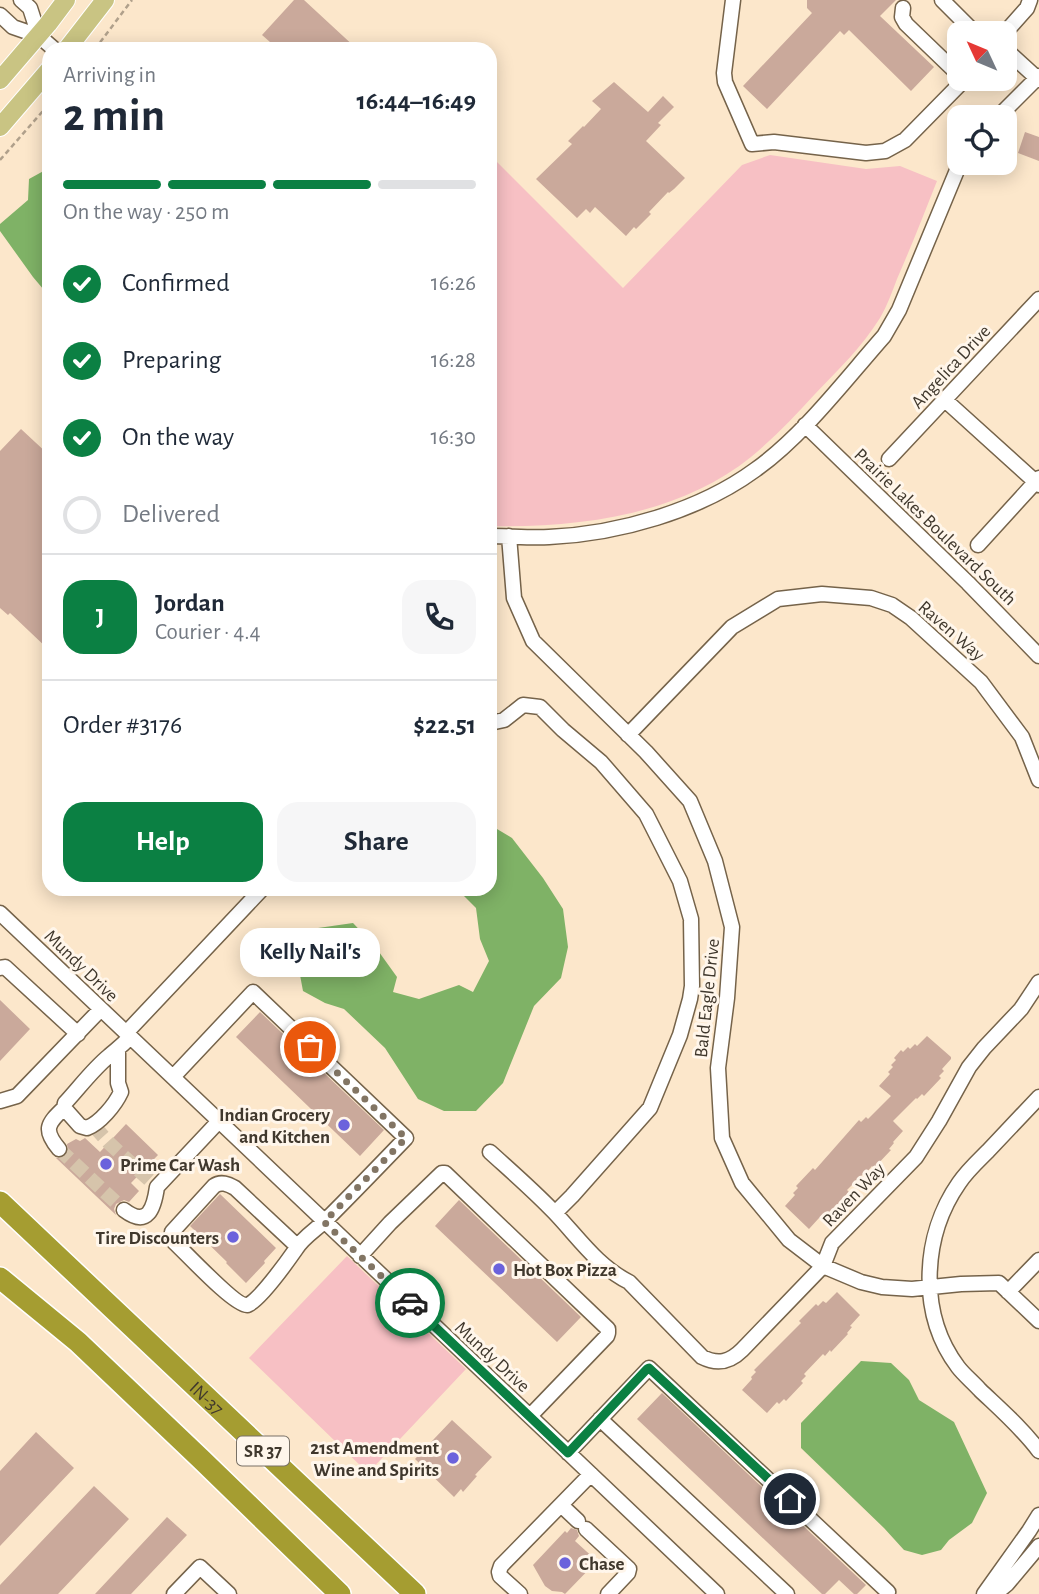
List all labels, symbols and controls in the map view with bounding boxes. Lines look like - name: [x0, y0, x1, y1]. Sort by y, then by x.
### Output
- north arrow: [947, 21, 1017, 91]
- map controls: [947, 21, 1017, 175]
- text: Arriving in: [63, 64, 156, 87]
- text: 16:44–16:49: [356, 88, 476, 114]
- text: 2 min: [63, 93, 165, 139]
- button: locate: [947, 105, 1017, 175]
- text: On the way · 250 m: [63, 201, 230, 224]
- icon: check: [63, 265, 101, 303]
- text: Confirmed: [122, 270, 230, 296]
- text: 16:26: [431, 272, 476, 295]
- street label: Angelica Drive: [908, 322, 994, 412]
- icon: check: [63, 342, 101, 380]
- text: Preparing: [122, 347, 221, 373]
- text: 16:28: [431, 349, 476, 372]
- icon: check: [63, 419, 101, 457]
- text: On the way: [122, 424, 234, 450]
- text: 16:30: [430, 426, 476, 449]
- street label: Prairie Lakes Boulevard South: [850, 445, 1020, 609]
- text: Delivered: [122, 501, 220, 527]
- button: phone: [402, 580, 476, 654]
- text: Jordan: [155, 590, 225, 616]
- street label: Raven Way: [914, 597, 988, 665]
- text: J: [96, 604, 104, 630]
- text: Courier · 4.4: [155, 621, 261, 644]
- text: Order #3176: [63, 712, 182, 738]
- text: $22.51: [413, 712, 476, 738]
- button: Help: [63, 802, 263, 882]
- button: Share: [277, 802, 476, 882]
- street label: Mundy Drive: [40, 926, 122, 1006]
- callout: Kelly Nail's: [240, 928, 380, 977]
- street label: Bald Eagle Drive: [692, 938, 723, 1059]
- text: Kelly Nail's: [259, 941, 361, 964]
- pin: [280, 1017, 340, 1077]
- icon: bag: [291, 1028, 329, 1066]
- place label: Indian Grocery and Kitchen: [219, 1106, 330, 1147]
- marker: Indian Grocery and Kitchen: [336, 1117, 352, 1133]
- marker: Prime Car Wash: [98, 1156, 114, 1172]
- place label: Prime Car Wash: [120, 1156, 240, 1175]
- street label: Raven Way: [819, 1159, 889, 1231]
- place label: Tire Discounters: [96, 1229, 219, 1248]
- marker: Tire Discounters: [225, 1229, 241, 1245]
- marker: Hot Box Pizza: [491, 1261, 507, 1277]
- place label: Hot Box Pizza: [513, 1261, 617, 1280]
- courier: [375, 1268, 445, 1338]
- icon: car: [391, 1284, 429, 1322]
- street label: Mundy Drive: [451, 1318, 533, 1396]
- street label: IN-37: [185, 1378, 227, 1419]
- road number: SR 37: [237, 1436, 289, 1466]
- place label: 21st Amendment Wine and Spirits: [310, 1439, 440, 1480]
- marker: 21st Amendment Wine and Spirits: [445, 1450, 461, 1466]
- pin: [760, 1469, 820, 1529]
- icon: home: [771, 1480, 809, 1518]
- marker: Chase: [557, 1555, 573, 1571]
- place label: Chase: [579, 1555, 624, 1574]

